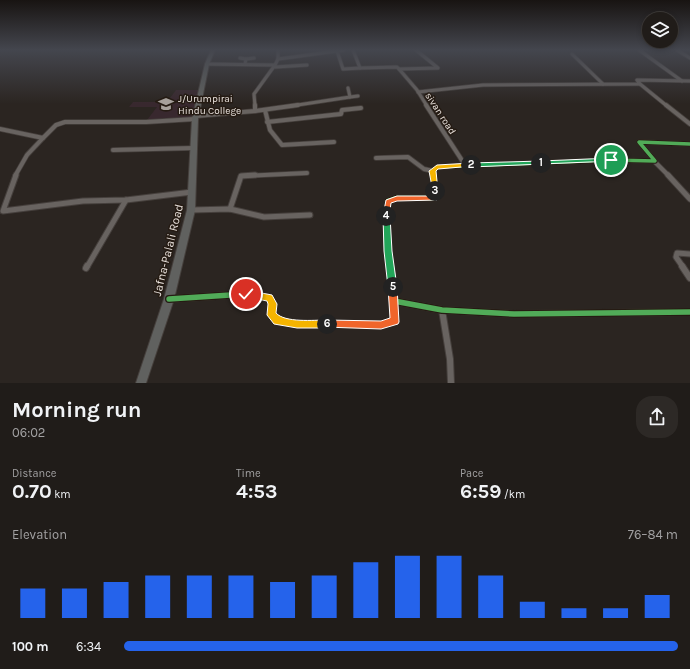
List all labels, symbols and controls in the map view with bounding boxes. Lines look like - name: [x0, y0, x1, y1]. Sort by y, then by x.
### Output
- map controls: [642, 12, 678, 48]
- button: layers: [642, 12, 678, 48]
- street label: sivan road: [422, 90, 458, 137]
- place label: J/Urumpirai Hindu College: [178, 93, 241, 117]
- school or university icon: J/Urumpirai Hindu College: [157, 95, 175, 113]
- pin: [594, 143, 628, 177]
- icon: arrive: [600, 149, 622, 171]
- pin: 1: [531, 153, 551, 173]
- pin: 2: [461, 155, 481, 175]
- text: 1: [539, 156, 543, 169]
- text: 2: [468, 158, 474, 171]
- pin: 3: [425, 181, 445, 201]
- text: 3: [432, 184, 438, 197]
- street label: Jafna-Palali Road: [150, 203, 186, 297]
- pin: 4: [376, 206, 396, 226]
- text: 4: [383, 209, 389, 222]
- pin: [229, 277, 263, 311]
- pin: 5: [383, 277, 403, 297]
- text: 5: [390, 280, 396, 293]
- icon: check: [235, 283, 257, 305]
- pin: 6: [317, 314, 337, 334]
- text: 6: [324, 317, 330, 330]
- button: share: [636, 396, 678, 438]
- text: Morning run: [12, 397, 141, 423]
- text: 06:02: [12, 425, 45, 440]
- text: Distance: [12, 467, 56, 480]
- text: Time: [236, 467, 261, 480]
- text: Pace: [460, 467, 483, 480]
- text: 0.70: [12, 480, 52, 503]
- text: 4:53: [236, 480, 277, 503]
- text: 6:59: [460, 480, 501, 503]
- text: km: [52, 488, 71, 501]
- text: /km: [501, 488, 525, 501]
- text: Elevation: [12, 527, 67, 542]
- text: 76–84 m: [628, 527, 678, 542]
- text: 100 m: [12, 639, 49, 654]
- text: 6:34: [76, 639, 101, 654]

